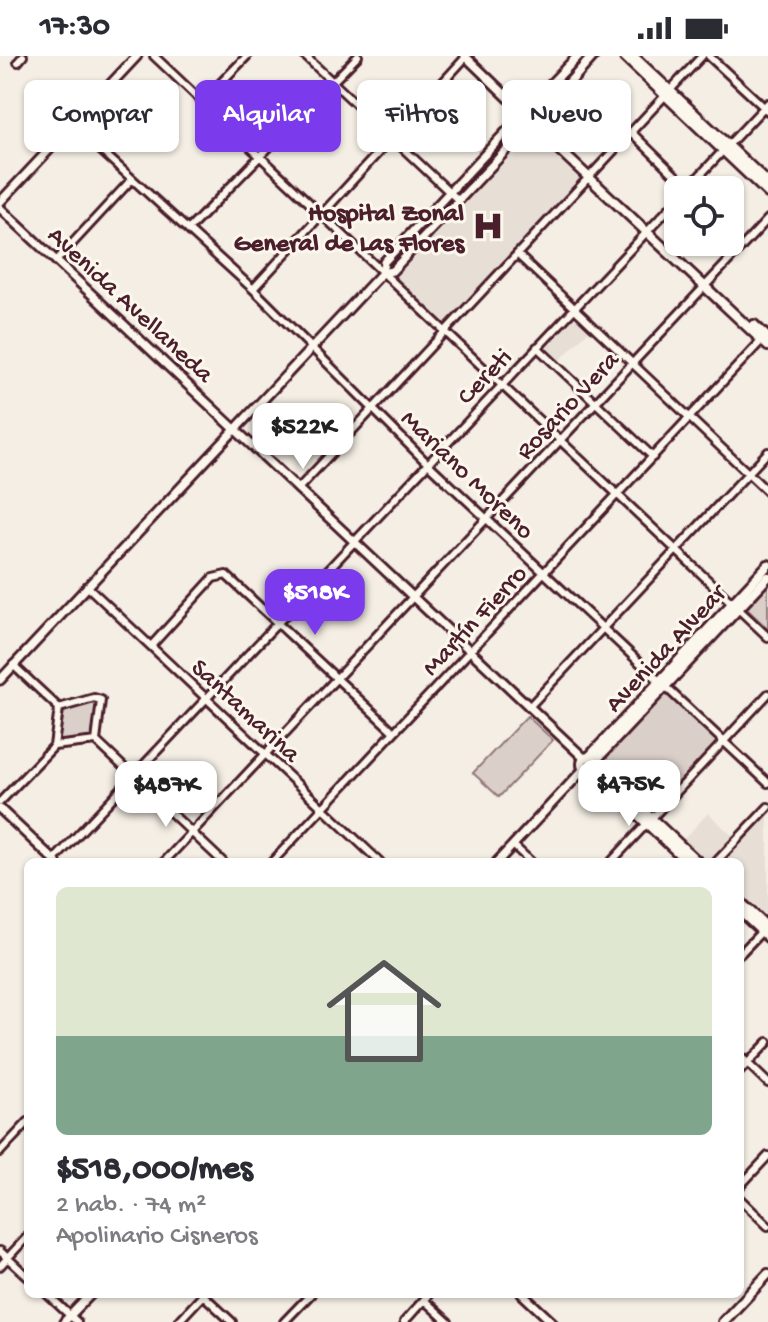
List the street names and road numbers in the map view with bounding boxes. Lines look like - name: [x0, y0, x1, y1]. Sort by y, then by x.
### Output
- street label: Avenida Avellaneda: [40, 221, 219, 392]
- street label: Cereti: [452, 343, 520, 413]
- street label: Rosario Vera: [511, 345, 628, 468]
- street label: Mariano Moreno: [393, 405, 539, 548]
- street label: Martín Fierro: [417, 560, 536, 684]
- street label: Avenida Alvear: [600, 578, 736, 720]
- street label: Santamarina: [183, 654, 306, 772]

